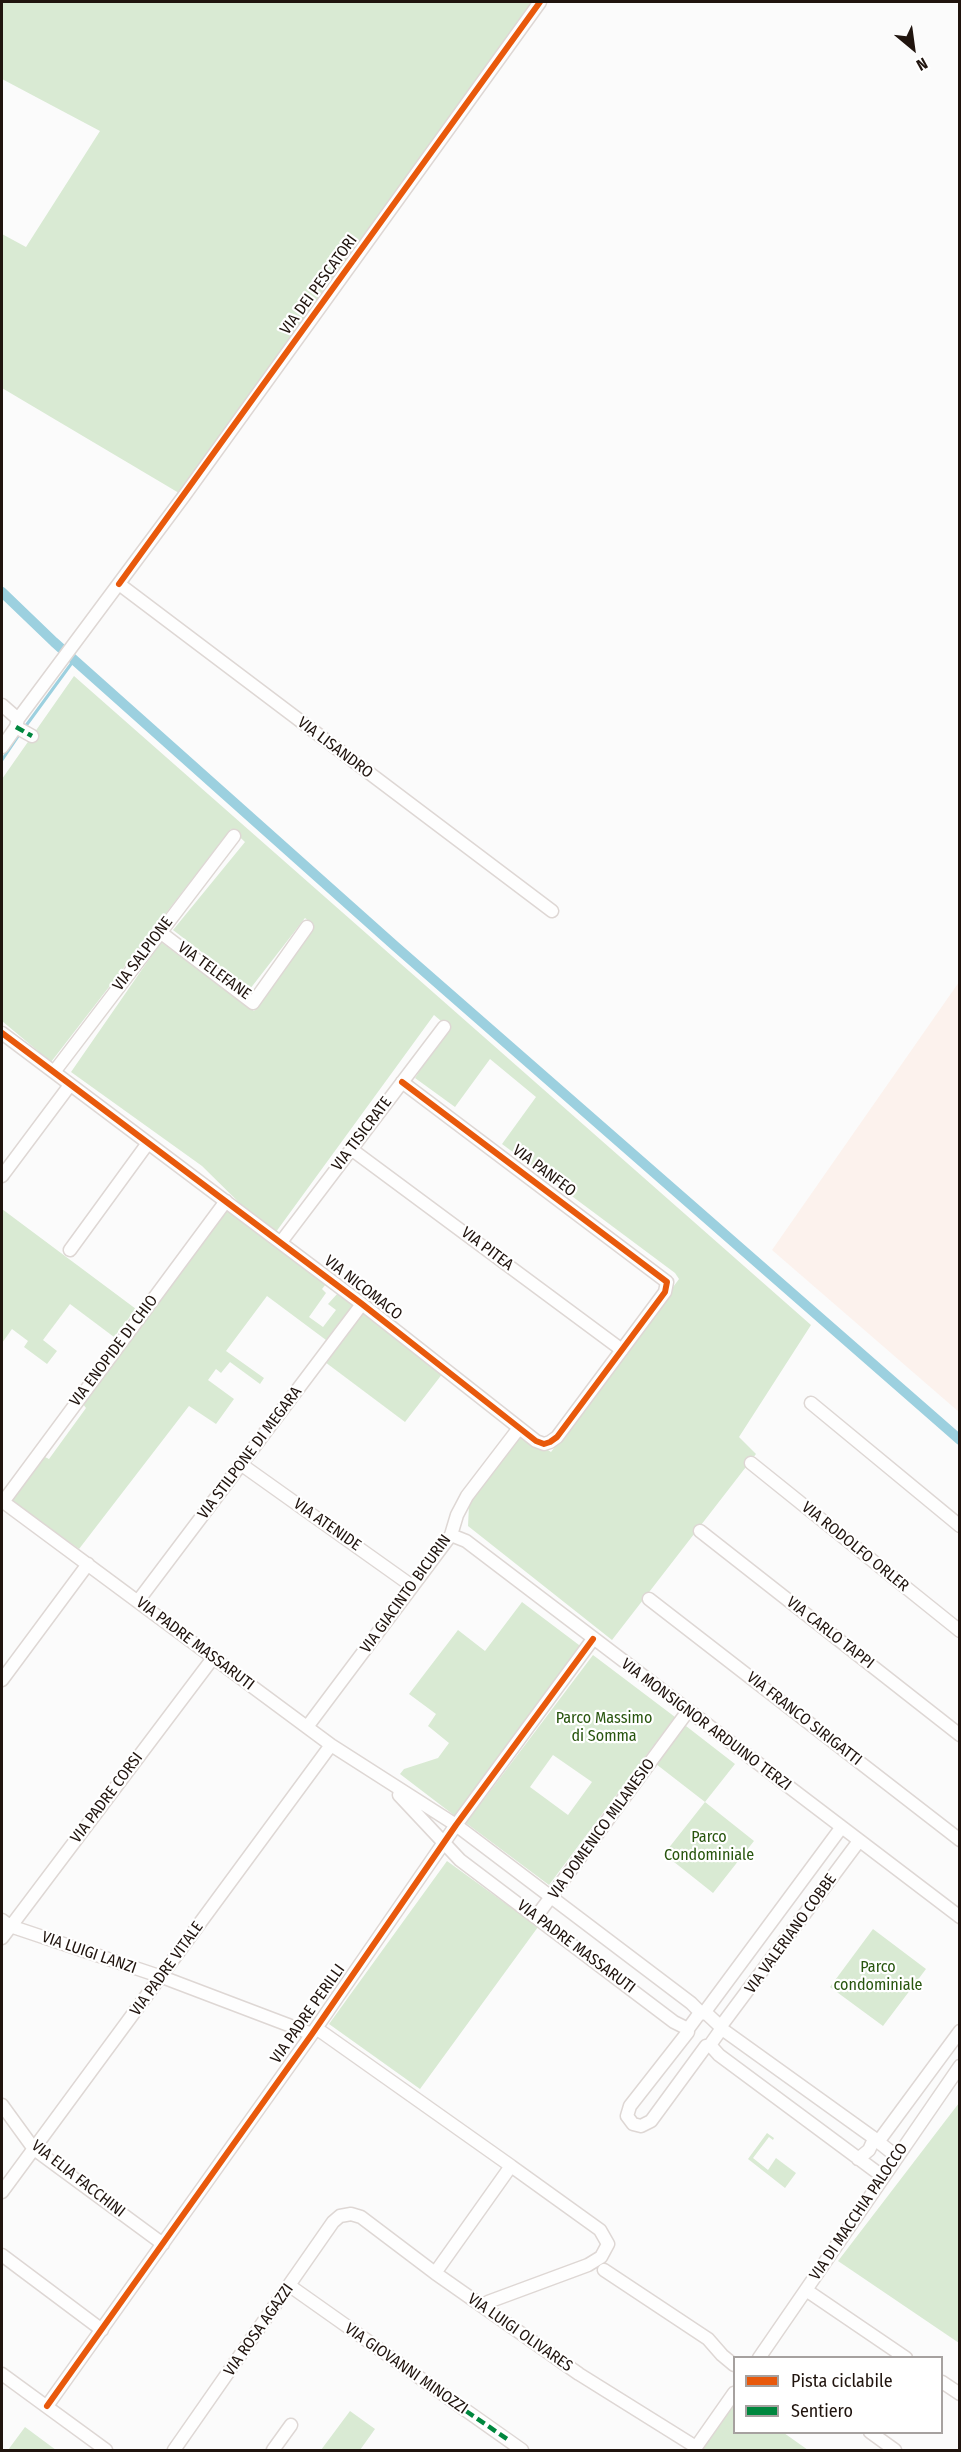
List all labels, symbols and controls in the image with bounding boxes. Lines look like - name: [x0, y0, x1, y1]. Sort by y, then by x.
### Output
- north arrow: [883, 18, 943, 78]
- text: N: [913, 54, 931, 75]
- street label: VIA DEI PESCATORI: [276, 231, 362, 339]
- street label: VIA LISANDRO: [293, 713, 377, 783]
- street label: VIA SALPIONE: [109, 913, 177, 995]
- street label: VIA TELEFANE: [174, 938, 254, 1004]
- street label: VIA TISICRATE: [328, 1093, 396, 1175]
- street label: VIA PANFEO: [509, 1141, 579, 1201]
- street label: VIA PITEA: [457, 1223, 517, 1275]
- street label: VIA NICOMACO: [320, 1252, 406, 1324]
- street label: VIA ENOPIDE DI CHIO: [66, 1292, 162, 1410]
- street label: VIA STILPONE DI MEGARA: [194, 1383, 306, 1523]
- street label: VIA ATENIDE: [290, 1495, 364, 1555]
- street label: VIA RODOLFO ORLER: [798, 1498, 912, 1596]
- street label: VIA GIACINTO BICURIN: [357, 1531, 455, 1657]
- street label: VIA PADRE MASSARUTI: [132, 1593, 258, 1695]
- street label: VIA CARLO TAPPI: [782, 1593, 878, 1673]
- street label: VIA MONSIGNOR ARDUINO TERZI: [617, 1655, 795, 1795]
- street label: VIA FRANCO SIRIGATTI: [743, 1668, 865, 1770]
- park label: Parco Massimo di Somma: [556, 1709, 652, 1747]
- street label: VIA PADRE CORSI: [67, 1749, 147, 1847]
- street label: VIA DOMENICO MILANESIO: [545, 1755, 659, 1903]
- park label: Parco Condominiale: [664, 1828, 754, 1866]
- street label: VIA VALERIANO COBBE: [741, 1870, 841, 1998]
- street label: VIA PADRE MASSARUTI: [513, 1896, 639, 1998]
- street label: VIA PADRE VITALE: [126, 1918, 208, 2020]
- street label: VIA LUIGI LANZI: [39, 1928, 139, 1978]
- park label: Parco condominiale: [834, 1958, 922, 1996]
- street label: VIA PADRE PERILLI: [267, 1961, 349, 2067]
- street label: VIA ELIA FACCHINI: [27, 2136, 129, 2222]
- street label: VIA DI MACCHIA PALOCCO: [806, 2140, 912, 2284]
- street label: VIA ROSA AGAZZI: [220, 2280, 298, 2380]
- street label: VIA LUIGI OLIVARES: [464, 2290, 576, 2376]
- street label: VIA GIOVANNI MINOZZI: [341, 2319, 471, 2419]
- legend: [733, 2356, 943, 2434]
- text: Pista ciclabile: [791, 2370, 893, 2392]
- text: Sentiero: [791, 2400, 853, 2422]

